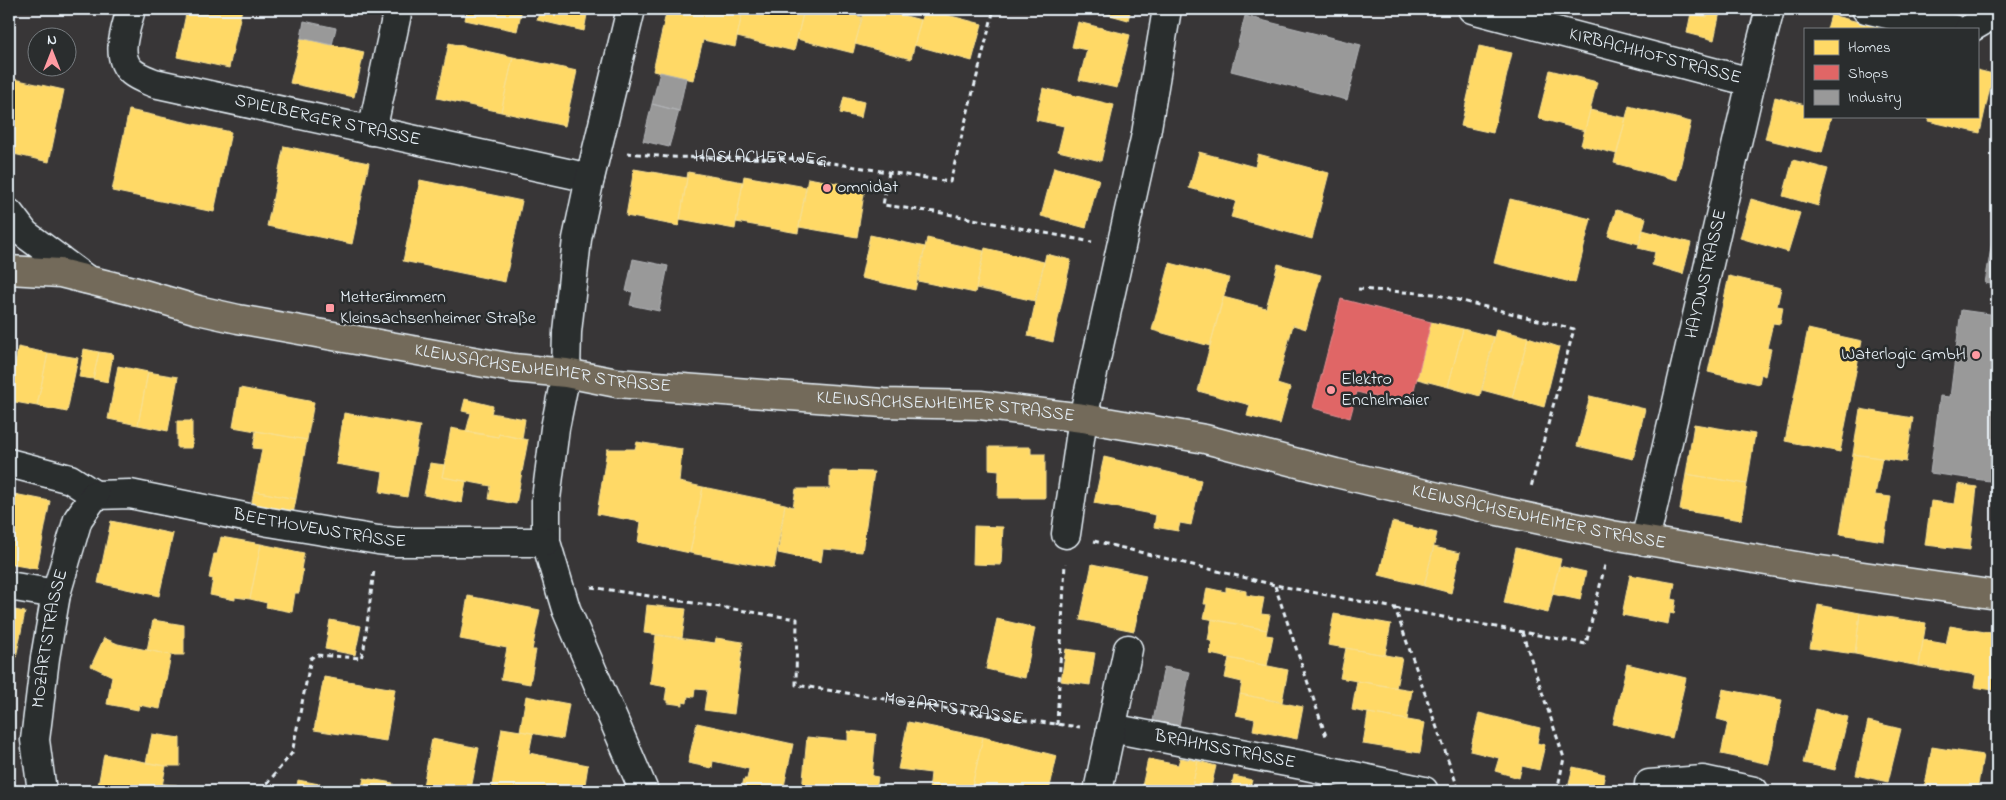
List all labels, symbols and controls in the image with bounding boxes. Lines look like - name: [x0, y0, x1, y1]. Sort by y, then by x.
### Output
- street label: KIRBACHHOFSTRASSE: [1566, 22, 1744, 92]
- north arrow: [28, 28, 78, 78]
- legend: [1804, 28, 1978, 118]
- text: N: [47, 30, 57, 51]
- text: Homes: [1848, 37, 1891, 59]
- text: Shops: [1848, 63, 1888, 85]
- text: Industry: [1848, 87, 1902, 110]
- street label: SPIELBERGER STRASSE: [232, 88, 423, 154]
- street label: HASLACHER WEG: [694, 144, 829, 175]
- place label: omnidat: [837, 175, 898, 201]
- marker: omnidat: [821, 182, 833, 194]
- street label: HAYDNSTRASSE: [1679, 207, 1734, 341]
- place label: Metterzimmern Kleinsachsenheimer Straße: [340, 285, 537, 332]
- marker: Metterzimmern Kleinsachsenheimer Straße: [324, 302, 336, 314]
- street label: KLEINSACHSENHEIMER STRASSE: [412, 338, 672, 400]
- place label: Waterlogic GmbH: [1841, 342, 1966, 369]
- marker: Waterlogic GmbH: [1970, 349, 1982, 361]
- place label: Elektro Enchelmaier: [1341, 367, 1429, 414]
- marker: Elektro Enchelmaier: [1325, 384, 1337, 396]
- street label: KLEINSACHSENHEIMER STRASSE: [815, 385, 1076, 430]
- street label: KLEINSACHSENHEIMER STRASSE: [1409, 478, 1668, 557]
- street label: BEETHOVENSTRASSE: [230, 502, 406, 555]
- street label: MOZARTSTRASSE: [26, 566, 76, 710]
- street label: MOZARTSTRASSE: [882, 686, 1025, 733]
- street label: BRAHMSSTRASSE: [1151, 723, 1298, 776]

